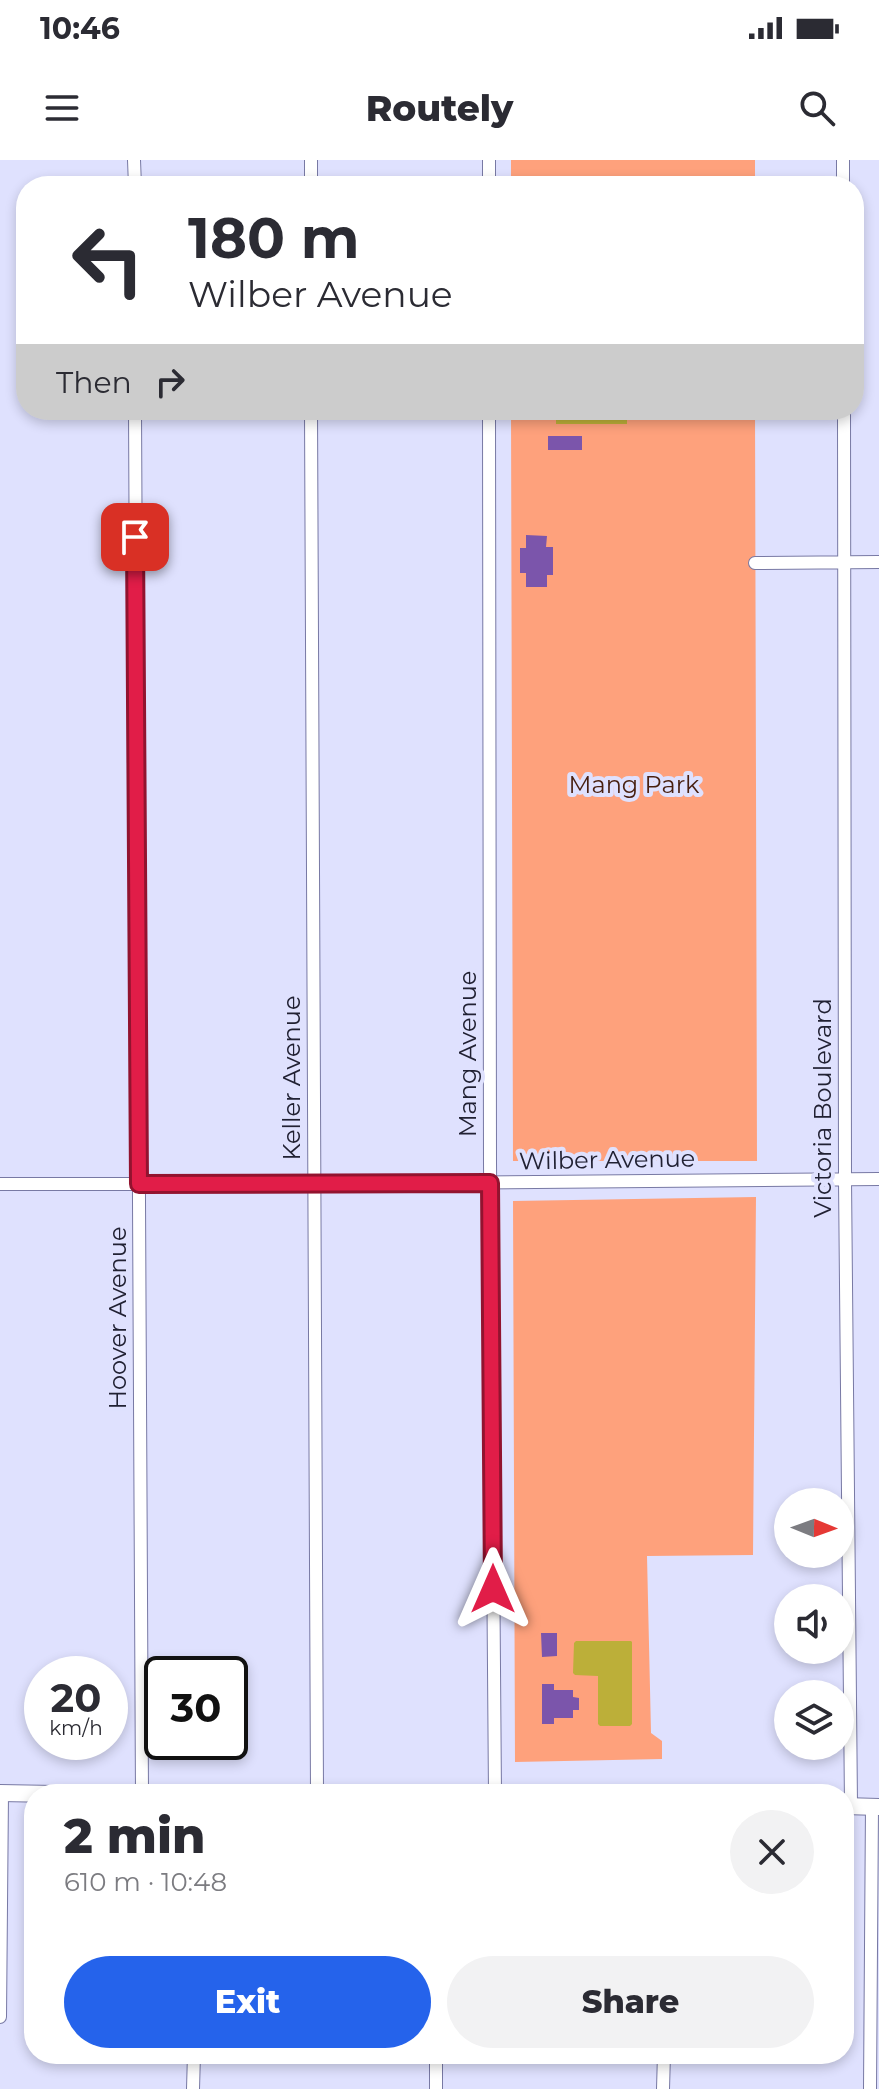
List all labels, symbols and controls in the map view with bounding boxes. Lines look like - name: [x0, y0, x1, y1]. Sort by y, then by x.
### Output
- text: 10:46: [40, 10, 120, 47]
- icon: menu: [40, 86, 84, 130]
- text: Routely: [366, 86, 513, 130]
- icon: search: [795, 86, 839, 130]
- text: 180 m: [188, 204, 360, 272]
- icon: left: [56, 208, 160, 312]
- text: Wilber Avenue: [188, 272, 453, 316]
- icon: right: [148, 360, 192, 404]
- text: Then: [56, 364, 132, 401]
- pin: [101, 503, 169, 571]
- icon: arrive: [113, 515, 157, 559]
- park label: Mang Park: [569, 770, 700, 799]
- street label: Mang Avenue: [453, 971, 482, 1137]
- street label: Keller Avenue: [277, 996, 306, 1160]
- street label: Victoria Boulevard: [808, 998, 837, 1218]
- street label: Wilber Avenue: [519, 1143, 695, 1176]
- street label: Hoover Avenue: [103, 1227, 132, 1409]
- north arrow: [774, 1488, 854, 1568]
- map controls: [774, 1488, 854, 1760]
- position arrow: [451, 1547, 535, 1631]
- button: sound: [774, 1584, 854, 1664]
- speed limit sign: 30: [144, 1656, 248, 1760]
- text: 20: [51, 1673, 101, 1722]
- button: layers: [774, 1680, 854, 1760]
- text: km/h: [49, 1716, 103, 1740]
- text: 2 min: [64, 1807, 205, 1865]
- button: close: [730, 1810, 814, 1894]
- text: 610 m · 10:48: [64, 1866, 227, 1898]
- button: Exit: [64, 1956, 431, 2048]
- button: Share: [447, 1956, 814, 2048]

